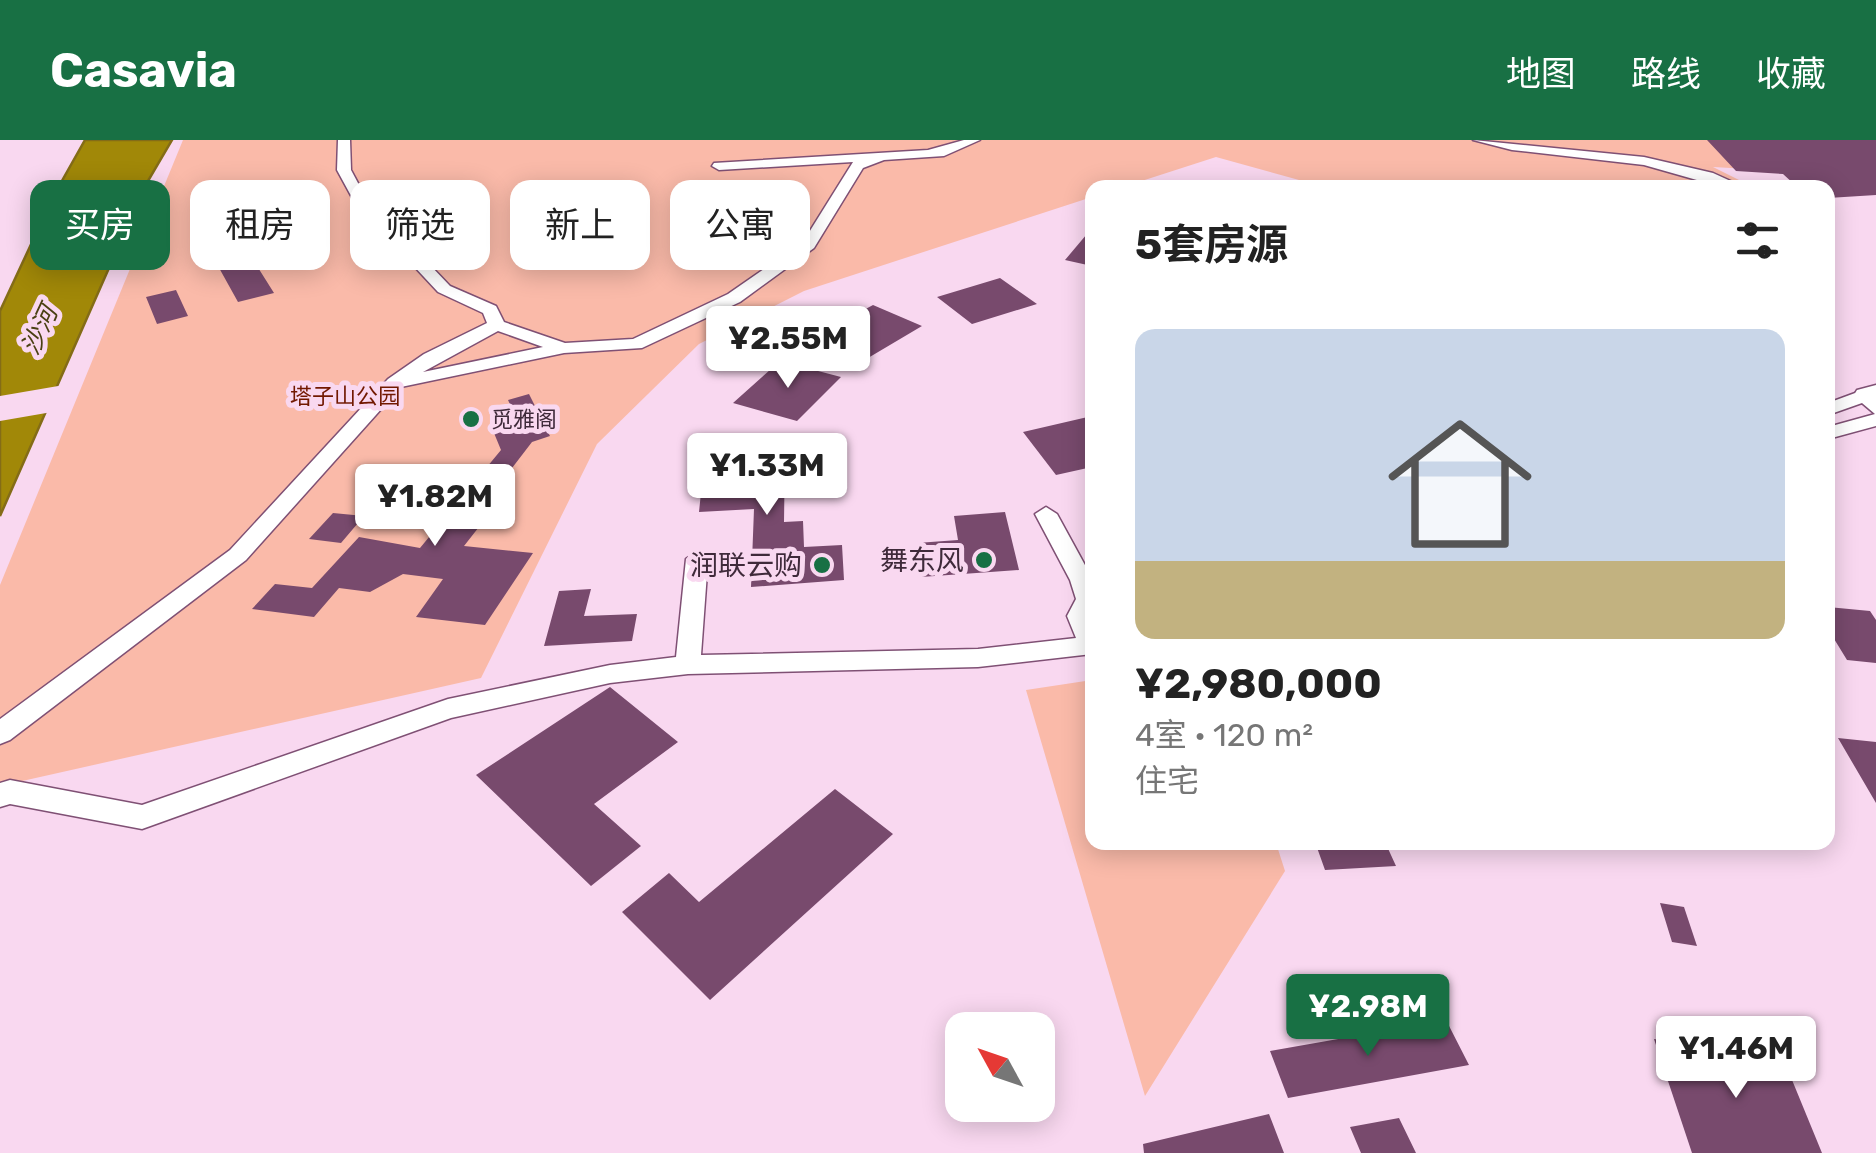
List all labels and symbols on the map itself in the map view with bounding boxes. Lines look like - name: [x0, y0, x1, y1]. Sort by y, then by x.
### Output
- water label: 沙河: [16, 298, 65, 359]
- pin: ¥2.55M: [707, 306, 869, 391]
- park label: 塔子山公园: [290, 383, 400, 410]
- place label: 觅雅阁: [491, 406, 557, 433]
- marker: 觅雅阁: [460, 408, 482, 430]
- pin: ¥1.33M: [686, 433, 848, 518]
- pin: ¥1.82M: [354, 464, 516, 549]
- place label: 舞东风: [880, 544, 964, 577]
- place label: 润联云购: [690, 549, 802, 582]
- marker: 舞东风: [973, 549, 995, 571]
- marker: 润联云购: [811, 554, 833, 576]
- pin: ¥2.98M: [1287, 974, 1449, 1059]
- north arrow: [945, 1012, 1055, 1122]
- pin: ¥1.46M: [1655, 1016, 1817, 1101]

